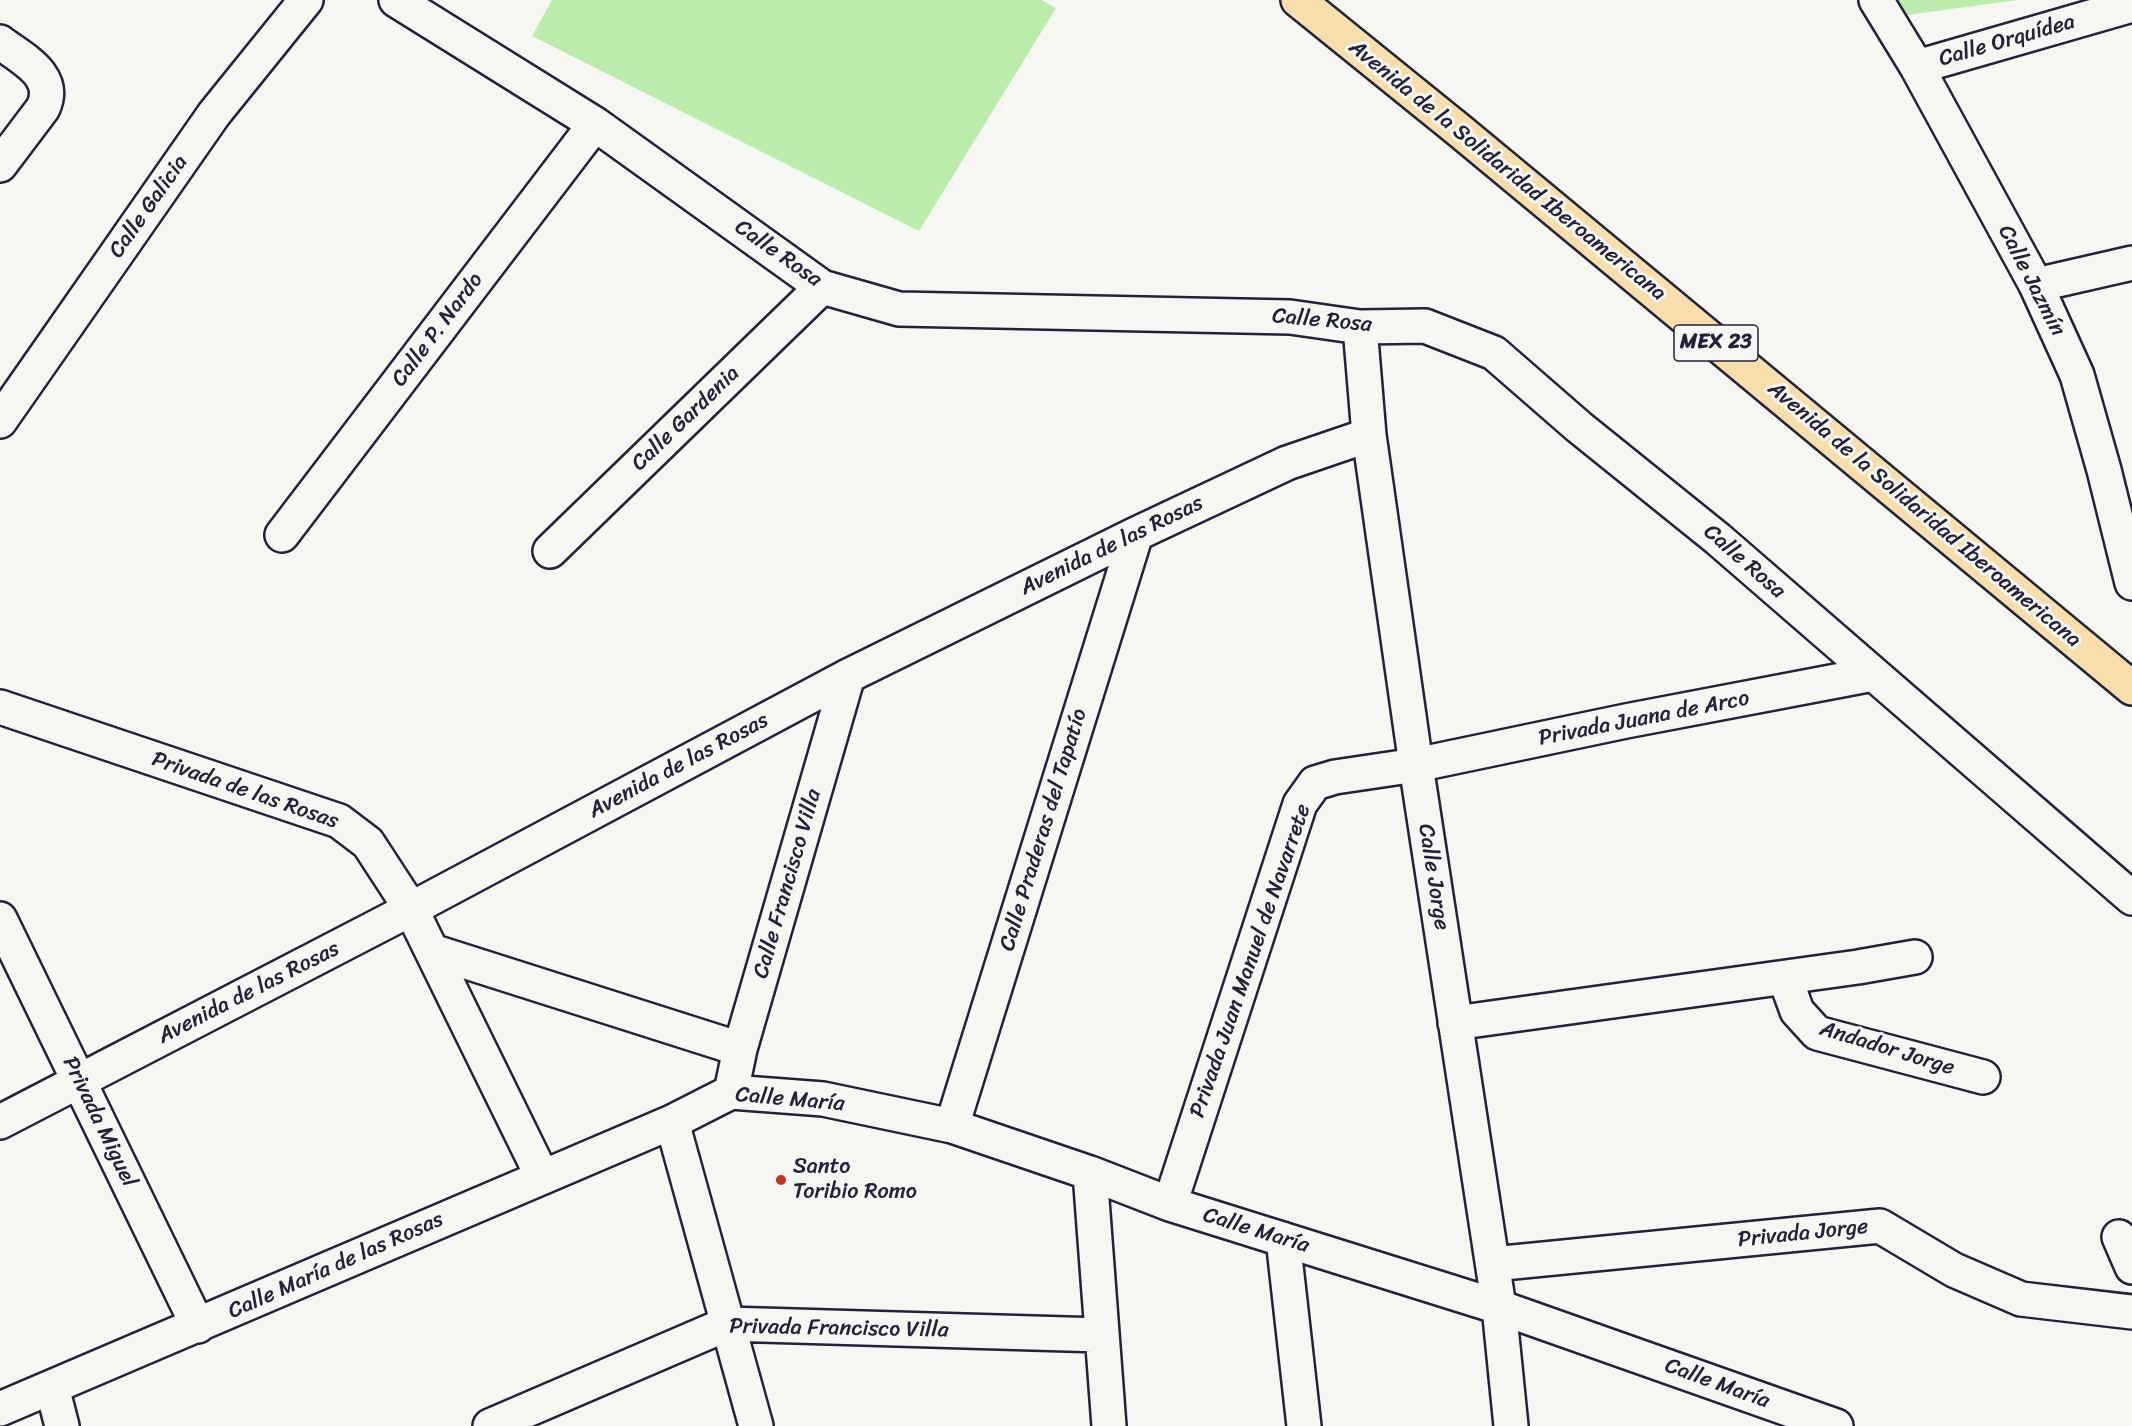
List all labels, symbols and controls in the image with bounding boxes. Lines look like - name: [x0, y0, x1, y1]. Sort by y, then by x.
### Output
- street label: Calle Orquídea: [1936, 9, 2078, 73]
- street label: Avenida de la Solidaridad Iberoamericana: [1343, 35, 1671, 307]
- street label: Calle Galicia: [104, 150, 194, 264]
- street label: Calle Rosa: [729, 214, 827, 294]
- street label: Calle Jazmín: [1992, 221, 2070, 341]
- street label: Calle P. Nardo: [387, 268, 489, 392]
- street label: Calle Rosa: [1271, 303, 1373, 339]
- road number: MEX 23: [1674, 325, 1758, 361]
- street label: Calle Gardenia: [626, 361, 746, 477]
- street label: Avenida de la Solidaridad Iberoamericana: [1762, 376, 2086, 654]
- street label: Avenida de las Rosas: [1016, 490, 1208, 602]
- street label: Calle Rosa: [1698, 519, 1790, 605]
- street label: Privada Juana de Arco: [1536, 686, 1752, 752]
- street label: Calle Praderas del Tapatío: [995, 706, 1093, 954]
- street label: Avenida de las Rosas: [585, 707, 773, 825]
- street label: Privada de las Rosas: [148, 747, 342, 835]
- street label: Calle Francisco Villa: [748, 786, 828, 982]
- street label: Privada Juan Manuel de Navarrete: [1185, 801, 1317, 1121]
- street label: Calle Jorge: [1412, 822, 1454, 932]
- street label: Avenida de las Rosas: [154, 936, 344, 1050]
- street label: Andador Jorge: [1817, 1016, 1957, 1082]
- street label: Privada Miguel: [56, 1052, 142, 1192]
- street label: Calle María: [734, 1082, 846, 1118]
- place label: Santo Toribio Romo: [793, 1154, 917, 1206]
- marker: Santo Toribio Romo: [774, 1173, 788, 1187]
- street label: Calle María: [1200, 1202, 1312, 1260]
- street label: Calle María de las Rosas: [224, 1207, 448, 1325]
- street label: Privada Jorge: [1736, 1214, 1870, 1254]
- street label: Privada Francisco Villa: [729, 1314, 949, 1344]
- street label: Calle María: [1661, 1353, 1773, 1415]

